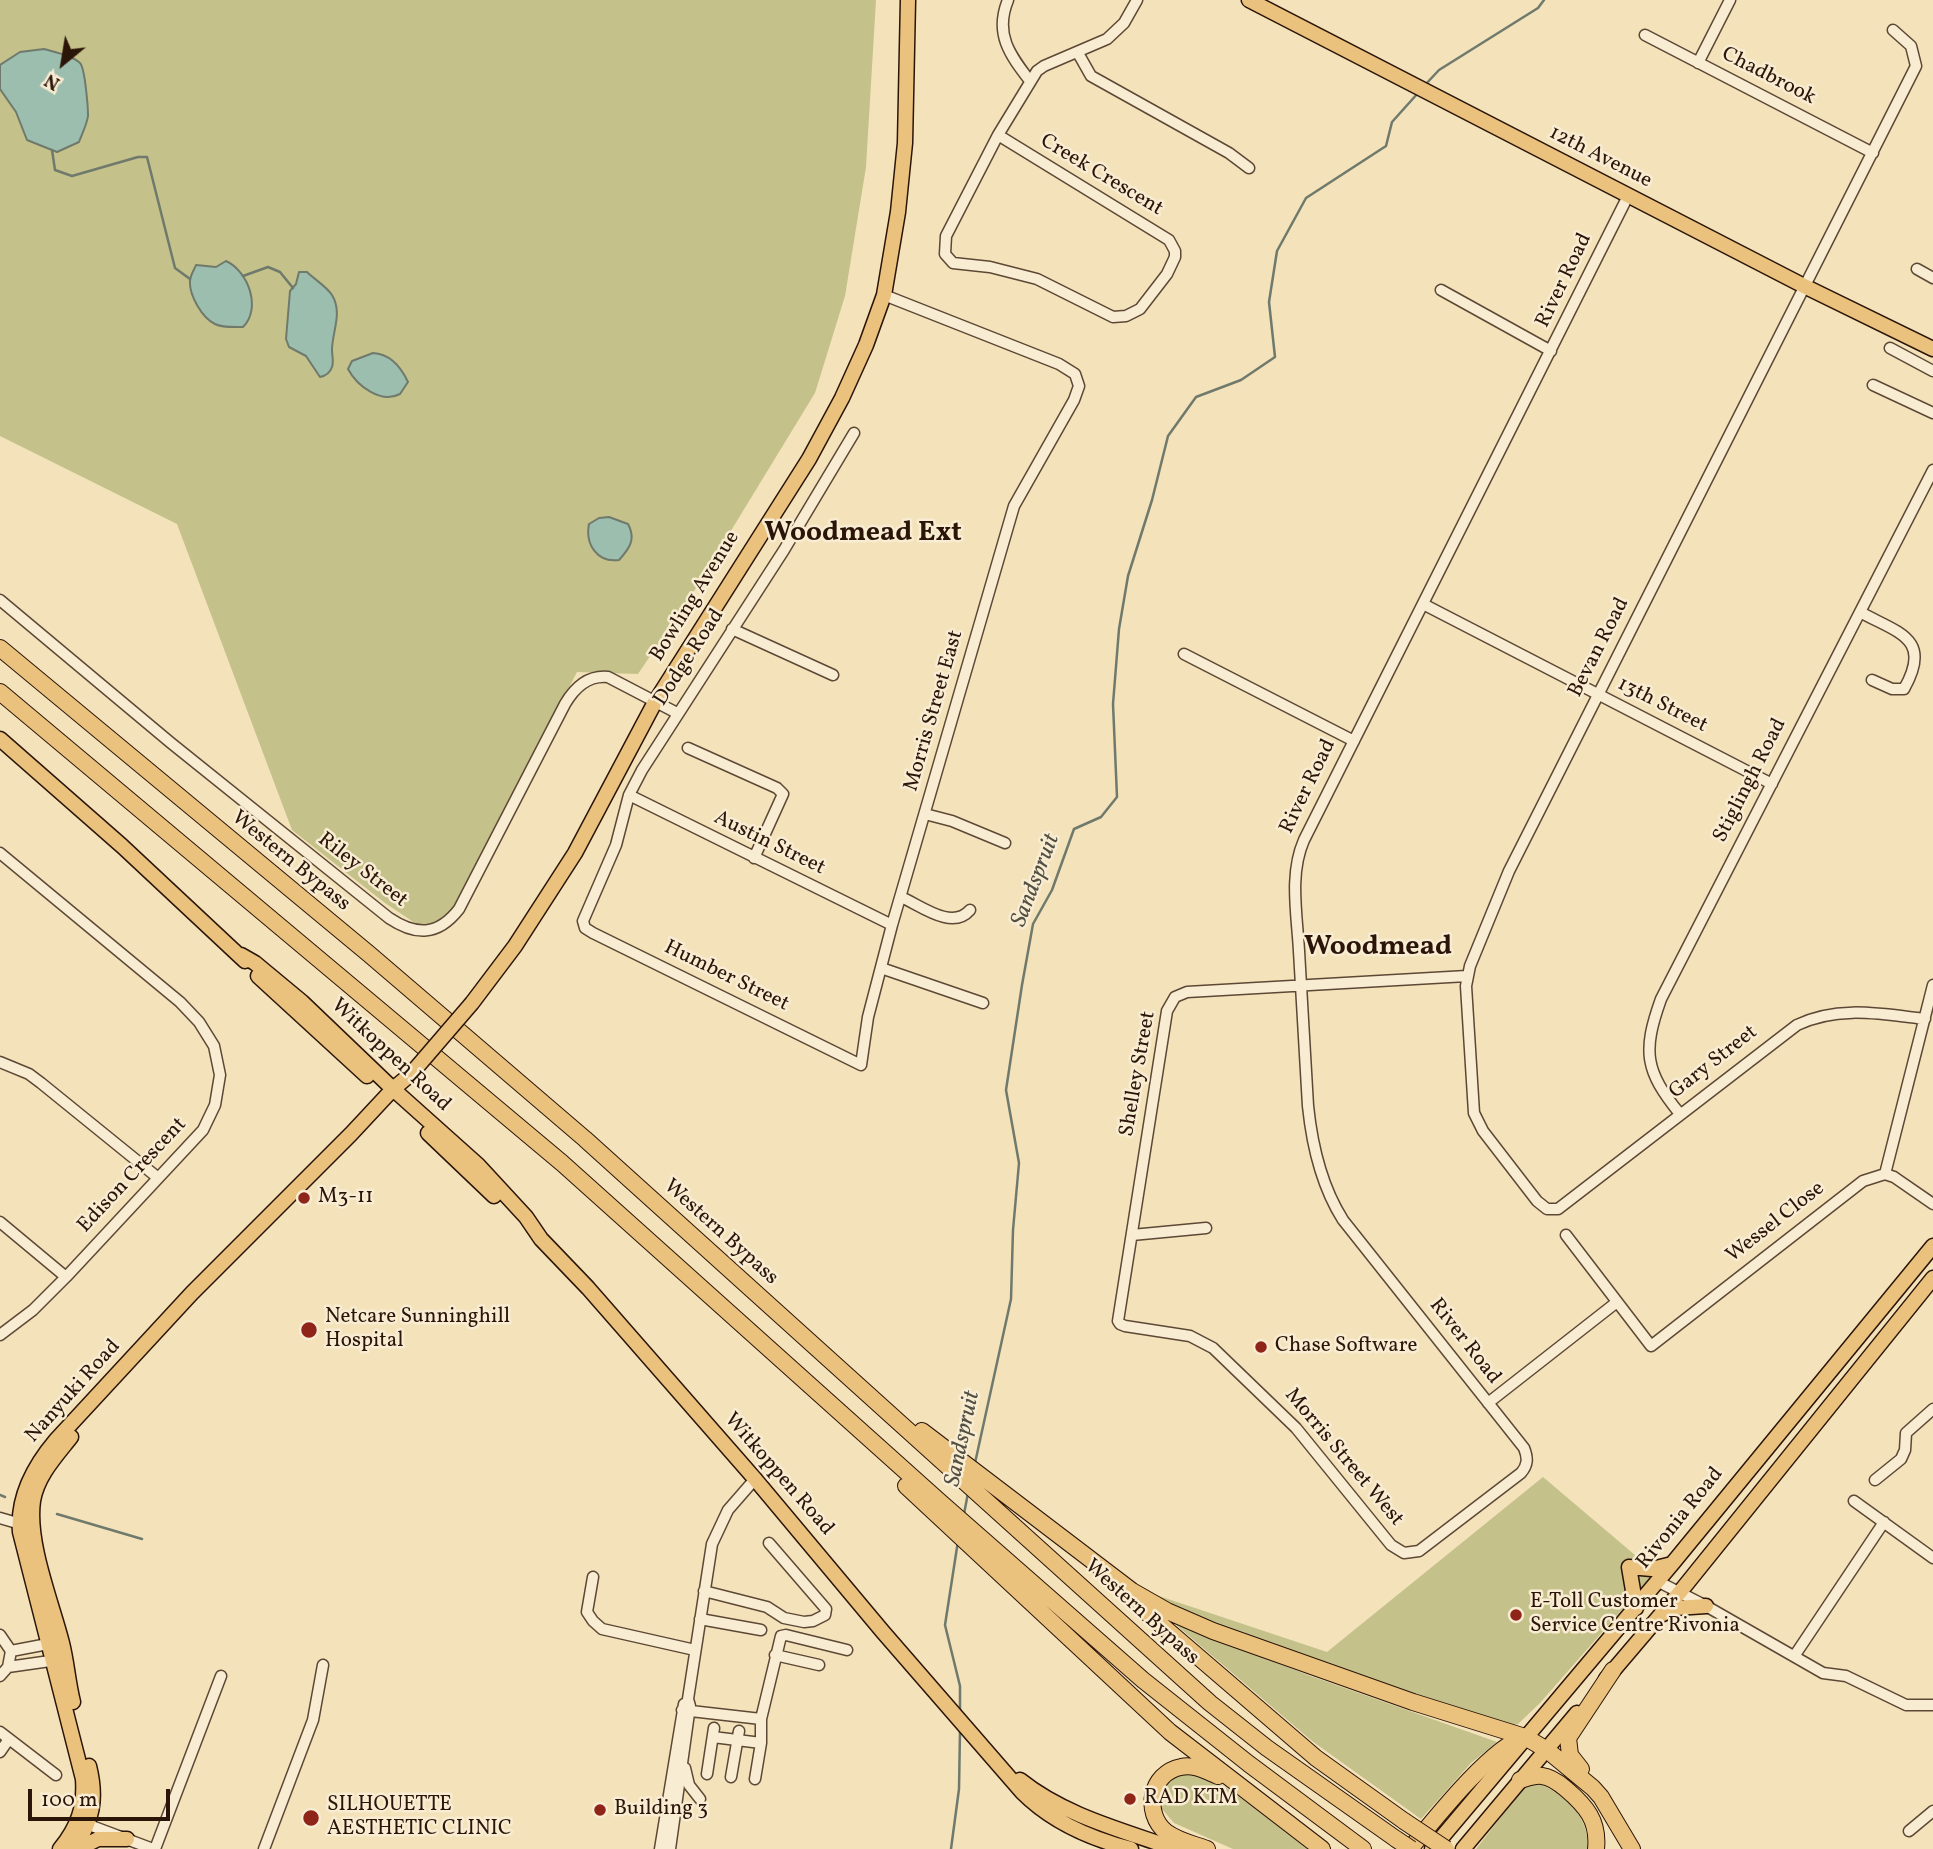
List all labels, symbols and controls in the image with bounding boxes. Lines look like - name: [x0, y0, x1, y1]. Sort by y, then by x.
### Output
- north arrow: [28, 28, 98, 98]
- street label: Chadbrook: [1717, 43, 1819, 111]
- text: N: [40, 66, 65, 96]
- street label: 12th Avenue: [1544, 121, 1656, 195]
- street label: Creek Crescent: [1035, 129, 1167, 223]
- street label: River Road: [1531, 230, 1599, 332]
- district label: Woodmead Ext: [764, 518, 962, 552]
- street label: Bowling Avenue: [646, 527, 746, 667]
- street label: Bevan Road: [1564, 594, 1636, 702]
- street label: Dodge Road: [649, 605, 731, 711]
- street label: Morris Street East: [900, 628, 970, 794]
- street label: 13th Street: [1613, 673, 1711, 739]
- street label: Stiglingh Road: [1709, 715, 1793, 847]
- street label: River Road: [1275, 736, 1343, 838]
- street label: Western Bypass: [225, 806, 355, 918]
- street label: Austin Street: [709, 806, 829, 882]
- street label: Riley Street: [312, 828, 412, 914]
- water label: Sandspruit: [1007, 831, 1067, 931]
- district label: Woodmead: [1304, 932, 1452, 966]
- street label: Humber Street: [659, 936, 793, 1018]
- street label: Witkoppen Road: [325, 994, 455, 1118]
- street label: Shelley Street: [1116, 1009, 1162, 1139]
- street label: Gary Street: [1665, 1021, 1763, 1105]
- street label: Edison Crescent: [73, 1113, 193, 1239]
- street label: Western Bypass: [657, 1175, 783, 1291]
- street label: Wessel Close: [1722, 1177, 1830, 1269]
- place label: M3-11: [318, 1185, 373, 1211]
- marker: M3-11: [296, 1190, 312, 1206]
- street label: River Road: [1423, 1294, 1505, 1390]
- place label: Netcare Sunninghill Hospital: [325, 1305, 510, 1355]
- marker: Netcare Sunninghill Hospital: [299, 1320, 319, 1340]
- place label: Chase Software: [1275, 1334, 1418, 1360]
- street label: Nanyuki Road: [21, 1335, 127, 1449]
- marker: Chase Software: [1253, 1339, 1269, 1355]
- street label: Morris Street West: [1278, 1384, 1408, 1532]
- water label: Sandspruit: [940, 1389, 988, 1489]
- street label: Witkoppen Road: [718, 1408, 838, 1542]
- street label: Rivonia Road: [1632, 1463, 1730, 1575]
- street label: Western Bypass: [1078, 1555, 1204, 1671]
- place label: E-Toll Customer Service Centre Rivonia: [1530, 1590, 1740, 1640]
- marker: E-Toll Customer Service Centre Rivonia: [1508, 1607, 1524, 1623]
- scale bar: [32, 1776, 173, 1820]
- text: 100 m: [41, 1786, 98, 1815]
- place label: RAD KTM: [1144, 1786, 1238, 1812]
- marker: RAD KTM: [1122, 1791, 1138, 1807]
- place label: SILHOUETTE AESTHETIC CLINIC: [327, 1793, 512, 1843]
- place label: Building 3: [614, 1797, 708, 1823]
- marker: Building 3: [592, 1802, 608, 1818]
- marker: SILHOUETTE AESTHETIC CLINIC: [301, 1808, 321, 1828]

